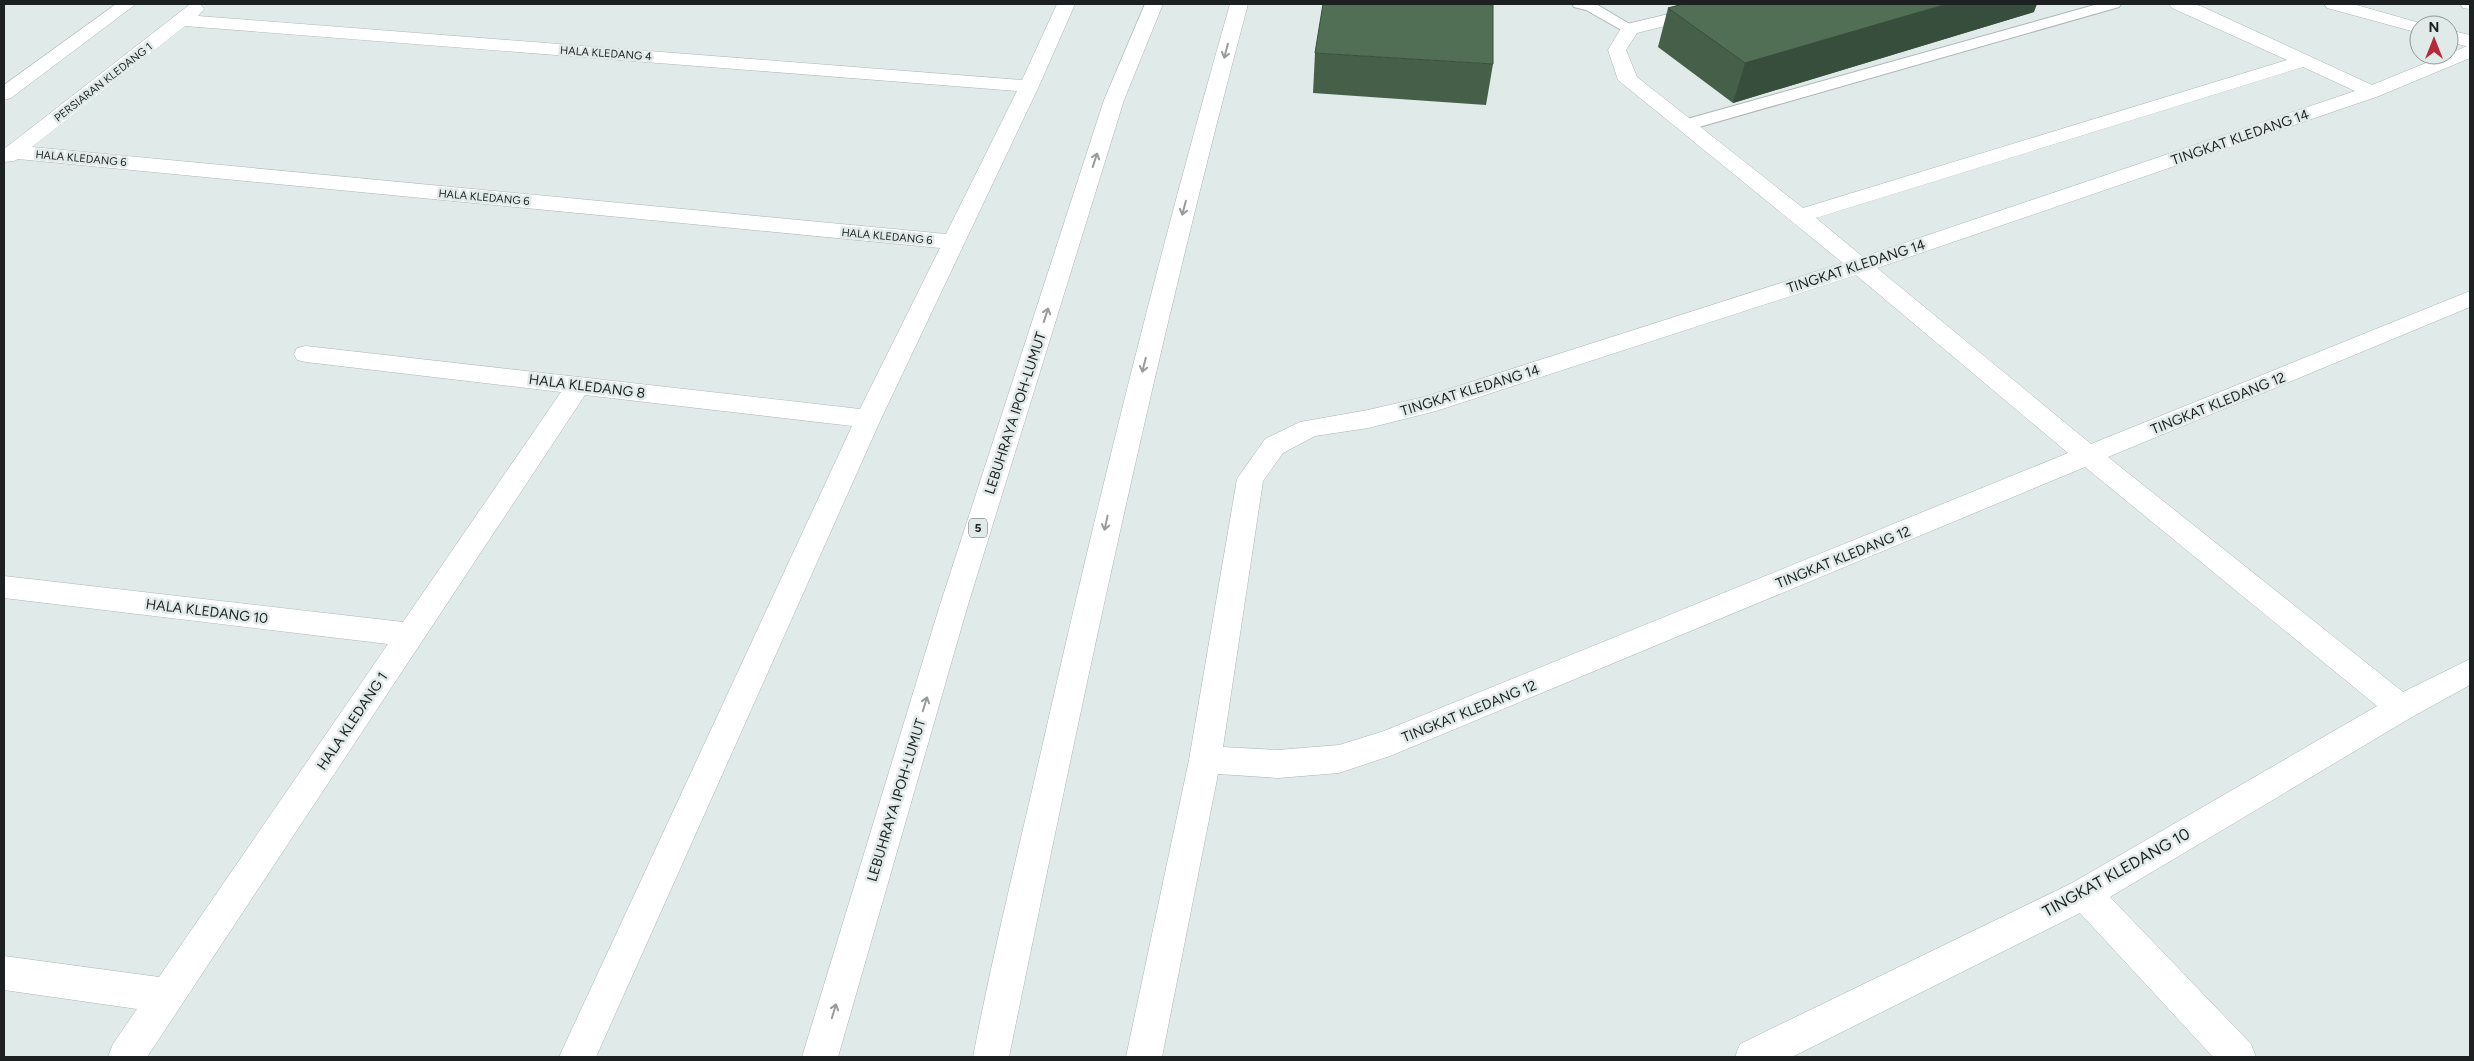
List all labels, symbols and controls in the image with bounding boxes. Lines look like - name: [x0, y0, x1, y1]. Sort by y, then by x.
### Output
- north arrow: [2409, 15, 2459, 65]
- text: N: [2429, 19, 2439, 36]
- street label: PERSIARAN KLEDANG 1: [52, 40, 155, 125]
- one-way arrow: [1220, 42, 1230, 58]
- street label: HALA KLEDANG 4: [560, 44, 652, 63]
- street label: TINGKAT KLEDANG 14: [2169, 106, 2312, 169]
- street label: HALA KLEDANG 6: [35, 148, 127, 169]
- one-way arrow: [1091, 152, 1100, 168]
- street label: HALA KLEDANG 6: [438, 187, 530, 208]
- one-way arrow: [1179, 199, 1188, 215]
- street label: HALA KLEDANG 6: [841, 226, 933, 247]
- street label: TINGKAT KLEDANG 14: [1785, 236, 1928, 297]
- one-way arrow: [1042, 307, 1051, 323]
- street label: LEBUHRAYA IPOH-LUMUT: [981, 330, 1050, 496]
- one-way arrow: [1139, 357, 1148, 373]
- street label: TINGKAT KLEDANG 14: [1398, 361, 1542, 420]
- street label: TINGKAT KLEDANG 12: [2148, 369, 2288, 438]
- street label: HALA KLEDANG 8: [528, 371, 646, 402]
- one-way arrow: [1101, 515, 1110, 531]
- road number: 5: [969, 518, 987, 538]
- street label: TINGKAT KLEDANG 12: [1773, 523, 1913, 592]
- street label: HALA KLEDANG 10: [145, 596, 269, 627]
- street label: HALA KLEDANG 1: [313, 669, 391, 773]
- street label: TINGKAT KLEDANG 12: [1399, 677, 1539, 746]
- one-way arrow: [920, 696, 930, 712]
- street label: LEBUHRAYA IPOH-LUMUT: [864, 716, 929, 884]
- street label: TINGKAT KLEDANG 10: [2039, 824, 2193, 921]
- one-way arrow: [829, 1003, 839, 1019]

